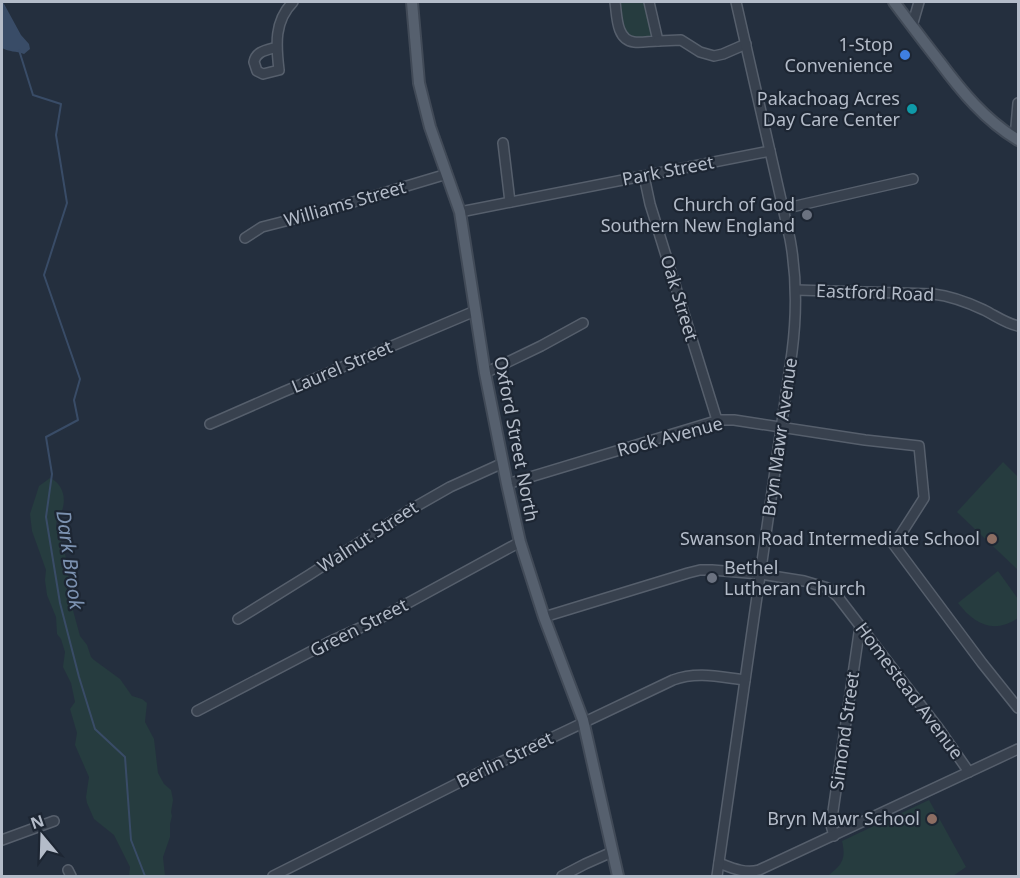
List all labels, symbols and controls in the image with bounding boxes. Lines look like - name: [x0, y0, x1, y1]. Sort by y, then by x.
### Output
- place label: 1-Stop Convenience: [784, 32, 893, 77]
- marker: 1-Stop Convenience: [898, 48, 912, 62]
- place label: Pakachoag Acres Day Care Center: [757, 86, 901, 131]
- marker: Pakachoag Acres Day Care Center: [905, 102, 919, 116]
- street label: Park Street: [620, 149, 716, 191]
- street label: Williams Street: [281, 174, 409, 232]
- place label: Church of God Southern New England: [601, 192, 795, 237]
- marker: Church of God Southern New England: [800, 208, 814, 222]
- street label: Oak Street: [656, 252, 705, 344]
- street label: Eastford Road: [815, 278, 935, 306]
- street label: Laurel Street: [287, 334, 396, 398]
- street label: Oxford Street North: [489, 354, 545, 524]
- street label: Bryn Mawr Avenue: [756, 356, 802, 518]
- street label: Rock Avenue: [614, 410, 725, 462]
- street label: Walnut Street: [313, 495, 423, 577]
- water label: Dark Brook: [50, 509, 91, 612]
- place label: Swanson Road Intermediate School: [680, 526, 980, 550]
- marker: Swanson Road Intermediate School: [985, 532, 999, 546]
- place label: Bethel Lutheran Church: [724, 555, 866, 600]
- marker: Bethel Lutheran Church: [705, 571, 719, 585]
- street label: Green Street: [306, 592, 412, 662]
- street label: Homestead Avenue: [850, 617, 969, 764]
- street label: Simond Street: [824, 670, 864, 792]
- street label: Berlin Street: [452, 725, 557, 793]
- north arrow: [12, 806, 72, 866]
- place label: Bryn Mawr School: [767, 806, 920, 830]
- text: N: [27, 809, 47, 834]
- marker: Bryn Mawr School: [925, 812, 939, 826]

